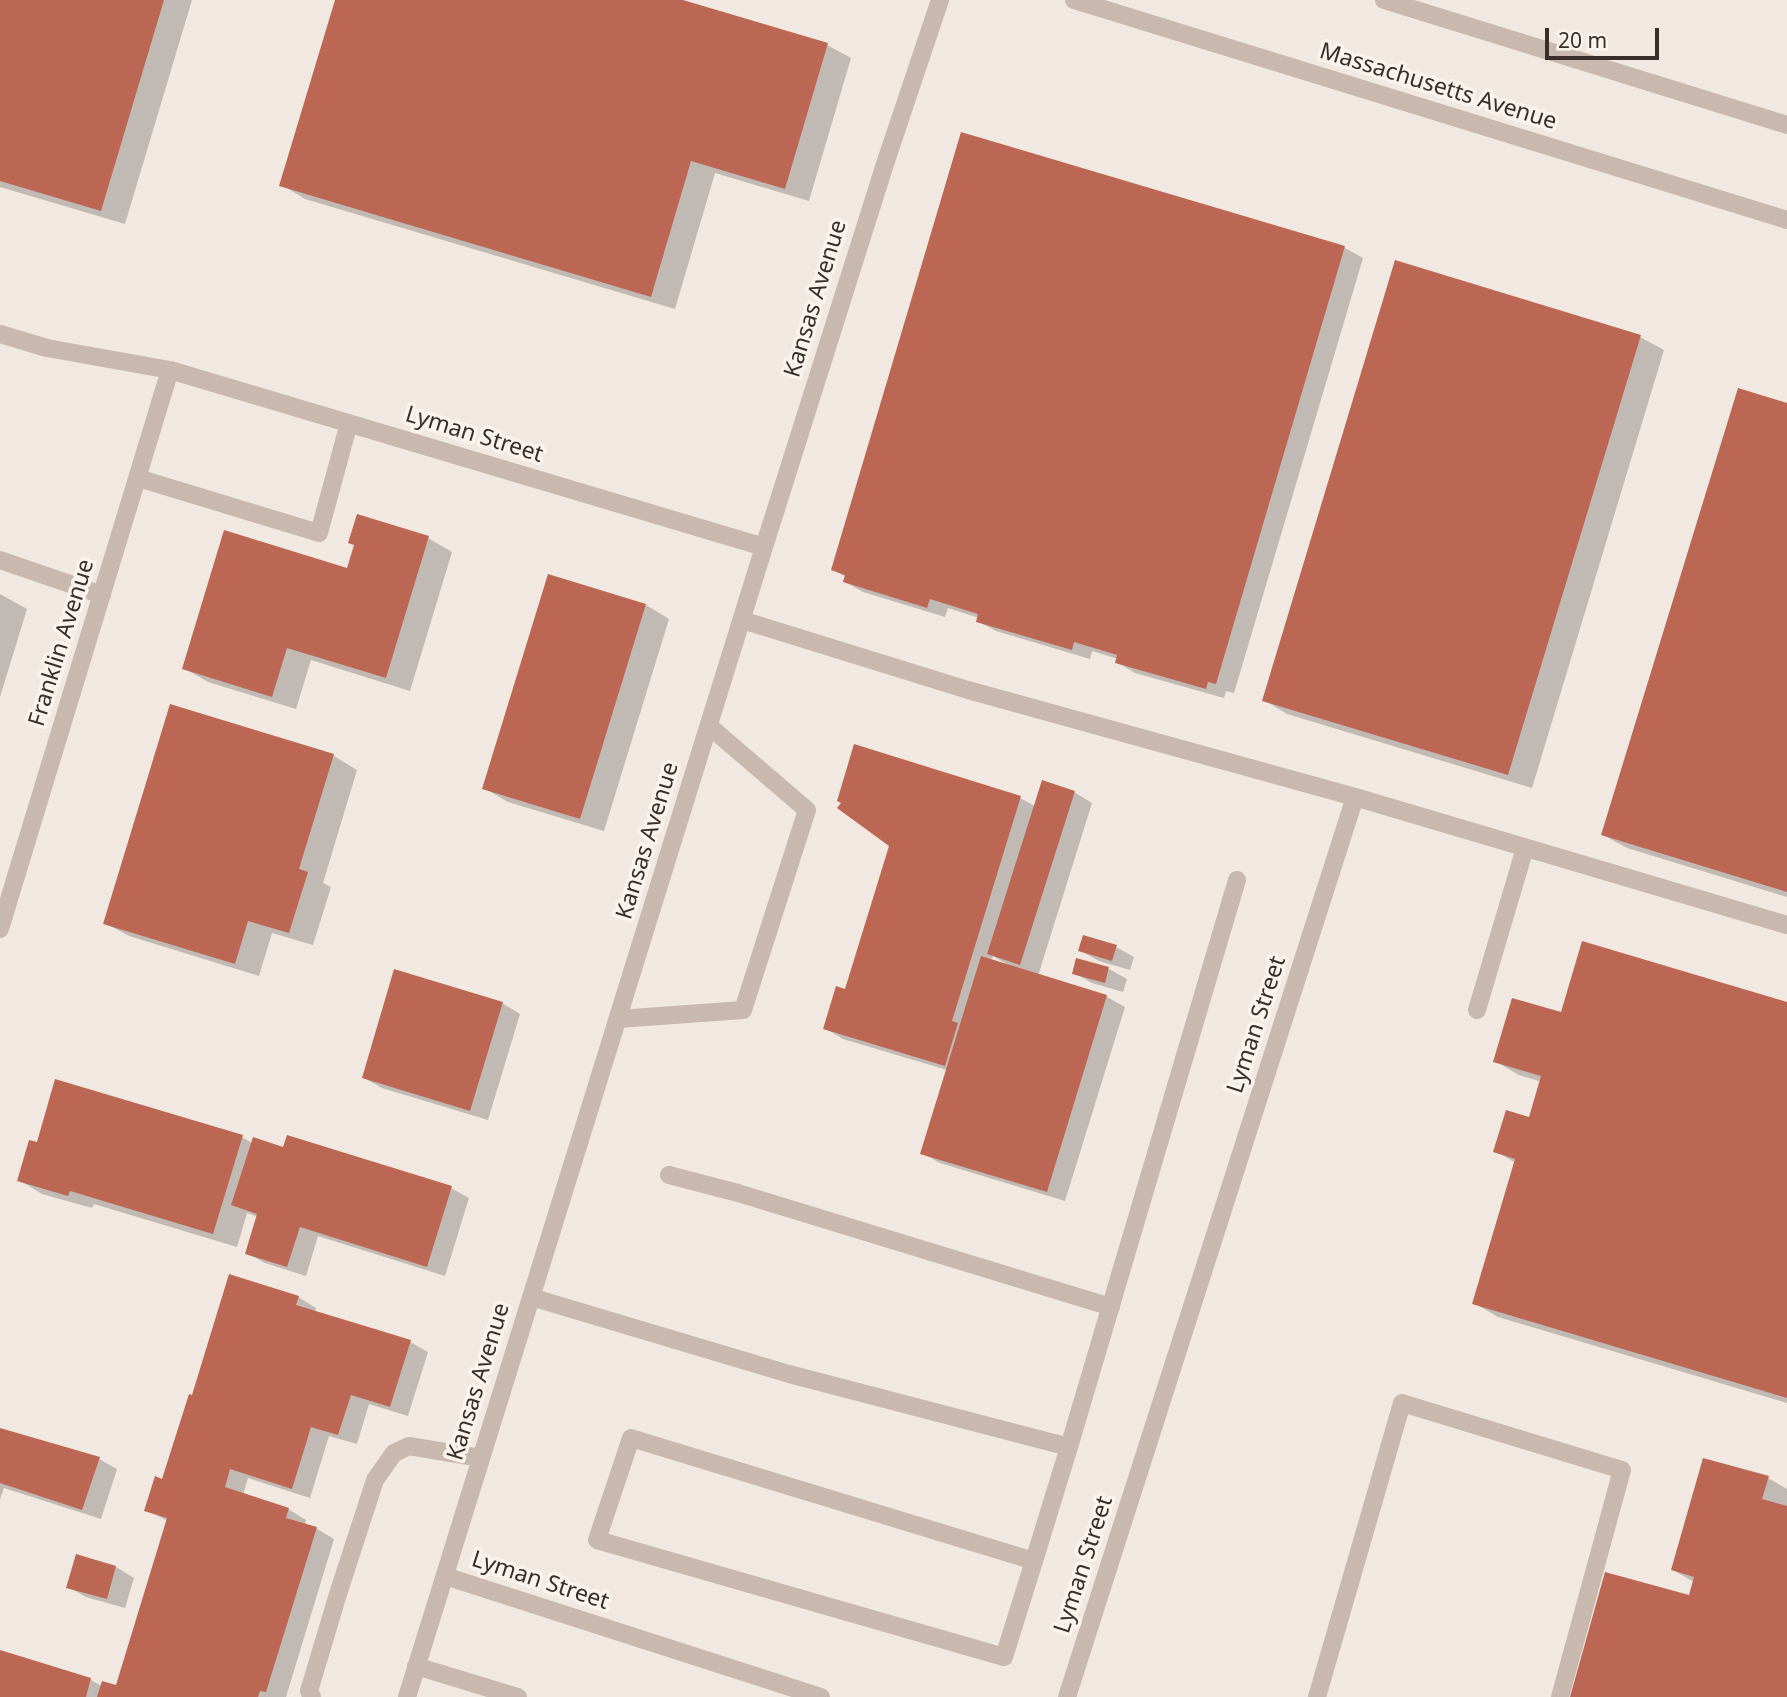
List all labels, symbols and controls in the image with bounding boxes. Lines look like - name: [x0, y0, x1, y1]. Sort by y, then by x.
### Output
- scale bar: [1549, 14, 1663, 58]
- text: 20 m: [1558, 26, 1607, 54]
- street label: Massachusetts Avenue: [1316, 38, 1560, 136]
- street label: Kansas Avenue: [779, 217, 853, 381]
- street label: Lyman Street: [402, 401, 546, 469]
- street label: Franklin Avenue: [23, 556, 101, 730]
- street label: Kansas Avenue: [611, 759, 685, 923]
- street label: Lyman Street: [1222, 953, 1292, 1097]
- street label: Kansas Avenue: [442, 1300, 516, 1464]
- street label: Lyman Street: [1049, 1493, 1119, 1637]
- street label: Lyman Street: [468, 1546, 612, 1616]

